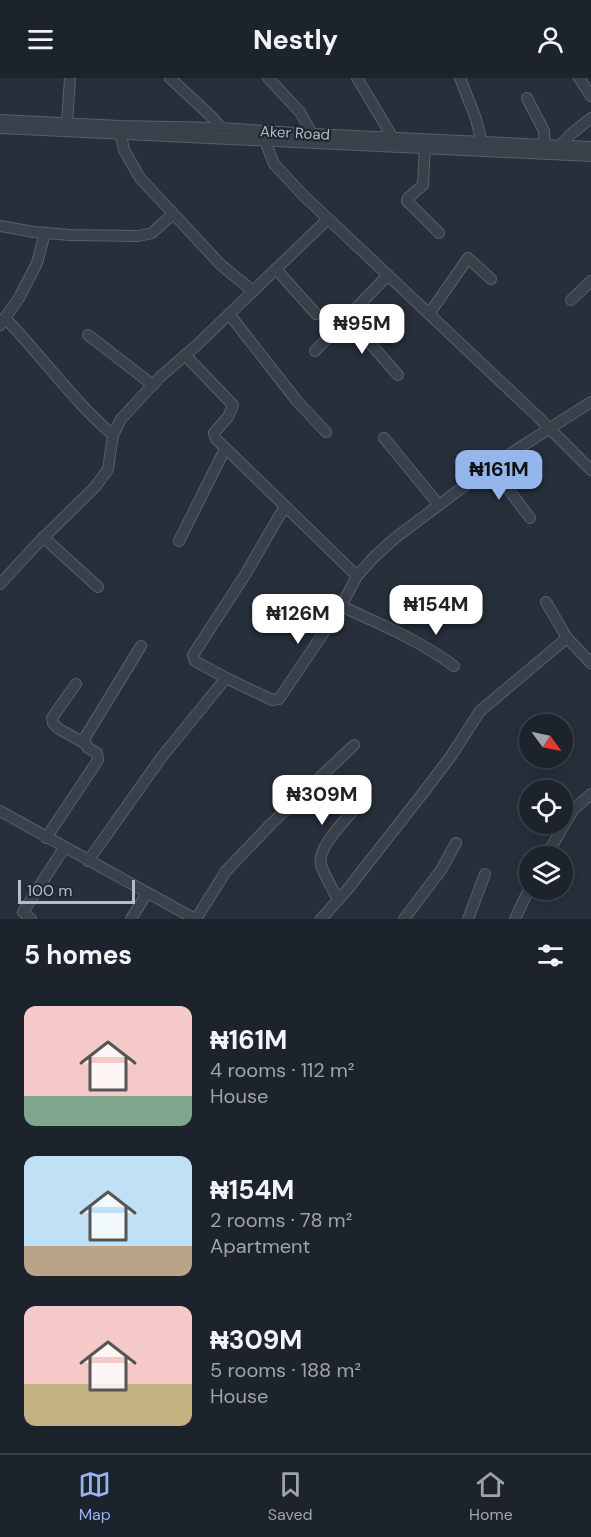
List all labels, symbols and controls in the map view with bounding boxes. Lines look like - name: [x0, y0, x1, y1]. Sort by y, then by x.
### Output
- text: Nestly: [253, 22, 338, 57]
- icon: menu: [24, 23, 57, 56]
- icon: person: [534, 23, 567, 56]
- street label: Aker Road: [260, 121, 330, 145]
- pin: ₦95M: [326, 304, 398, 355]
- text: ₦95M: [333, 310, 391, 336]
- pin: ₦161M: [457, 450, 541, 501]
- text: ₦161M: [469, 456, 529, 482]
- pin: ₦154M: [394, 585, 478, 636]
- text: ₦154M: [404, 591, 468, 617]
- pin: ₦126M: [256, 594, 340, 645]
- text: ₦126M: [266, 600, 330, 626]
- north arrow: [519, 714, 573, 768]
- map controls: [519, 714, 573, 900]
- pin: ₦309M: [280, 775, 364, 826]
- button: locate: [519, 780, 573, 834]
- text: ₦309M: [286, 781, 358, 807]
- button: layers: [519, 846, 573, 900]
- scale bar: [18, 877, 135, 905]
- text: 100 m: [27, 880, 72, 901]
- text: 5 homes: [24, 938, 132, 972]
- icon: filters: [534, 939, 567, 972]
- text: ₦161M: [210, 1023, 287, 1057]
- icon: home: [72, 1030, 144, 1102]
- text: 4 rooms · 112 m²: [210, 1057, 354, 1083]
- text: House: [210, 1083, 268, 1109]
- text: ₦154M: [210, 1173, 294, 1207]
- icon: home: [72, 1180, 144, 1252]
- text: 2 rooms · 78 m²: [210, 1207, 352, 1233]
- text: Apartment: [210, 1233, 310, 1259]
- text: ₦309M: [210, 1323, 302, 1357]
- icon: home: [72, 1330, 144, 1402]
- text: 5 rooms · 188 m²: [210, 1357, 361, 1383]
- text: House: [210, 1383, 268, 1409]
- tab: Map: [78, 1468, 111, 1525]
- tab: Saved: [268, 1468, 313, 1525]
- tab: Home: [469, 1468, 513, 1525]

